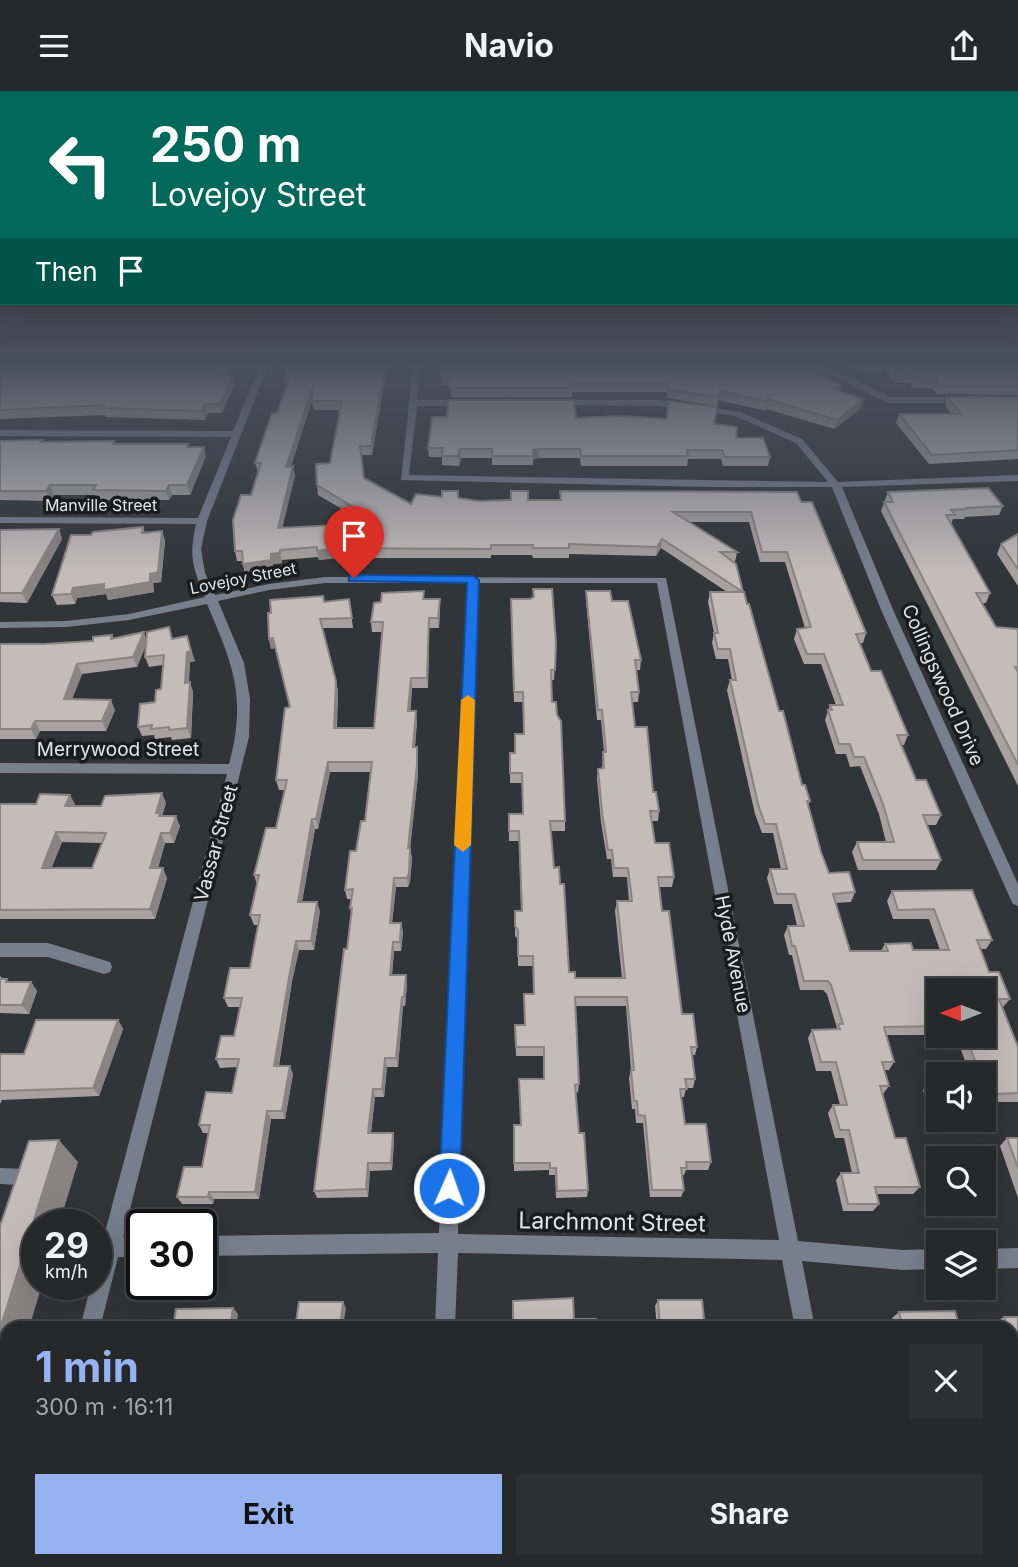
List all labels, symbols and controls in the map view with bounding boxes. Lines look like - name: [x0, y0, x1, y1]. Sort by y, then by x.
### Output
- text: Navio: [464, 26, 554, 65]
- icon: menu: [35, 27, 73, 65]
- icon: share: [945, 27, 983, 65]
- text: 250 m: [150, 115, 302, 174]
- icon: left: [35, 119, 126, 210]
- text: Lovejoy Street: [150, 175, 366, 214]
- icon: arrive: [112, 252, 150, 290]
- text: Then: [35, 256, 98, 287]
- street label: Manville Street: [45, 495, 157, 515]
- pin: [324, 506, 384, 578]
- icon: arrive: [335, 517, 373, 555]
- street label: Lovejoy Street: [188, 558, 298, 598]
- street label: Collingswood Drive: [897, 601, 989, 769]
- street label: Merrywood Street: [37, 738, 199, 761]
- street label: Vassar Street: [189, 782, 243, 904]
- street label: Hyde Avenue: [710, 893, 756, 1015]
- north arrow: [926, 978, 996, 1048]
- map controls: [926, 978, 996, 1300]
- button: sound: [926, 1062, 996, 1132]
- button: search: [926, 1146, 996, 1216]
- position arrow: [412, 1151, 486, 1225]
- street label: Larchmont Street: [518, 1206, 706, 1238]
- speed limit sign: 30: [126, 1209, 217, 1300]
- text: 29: [44, 1224, 89, 1266]
- button: layers: [926, 1230, 996, 1300]
- text: km/h: [45, 1261, 88, 1282]
- text: 1 min: [35, 1341, 139, 1392]
- button: close: [909, 1344, 983, 1418]
- text: 300 m · 16:11: [35, 1393, 173, 1421]
- button: Exit: [35, 1474, 502, 1554]
- button: Share: [516, 1474, 983, 1554]

